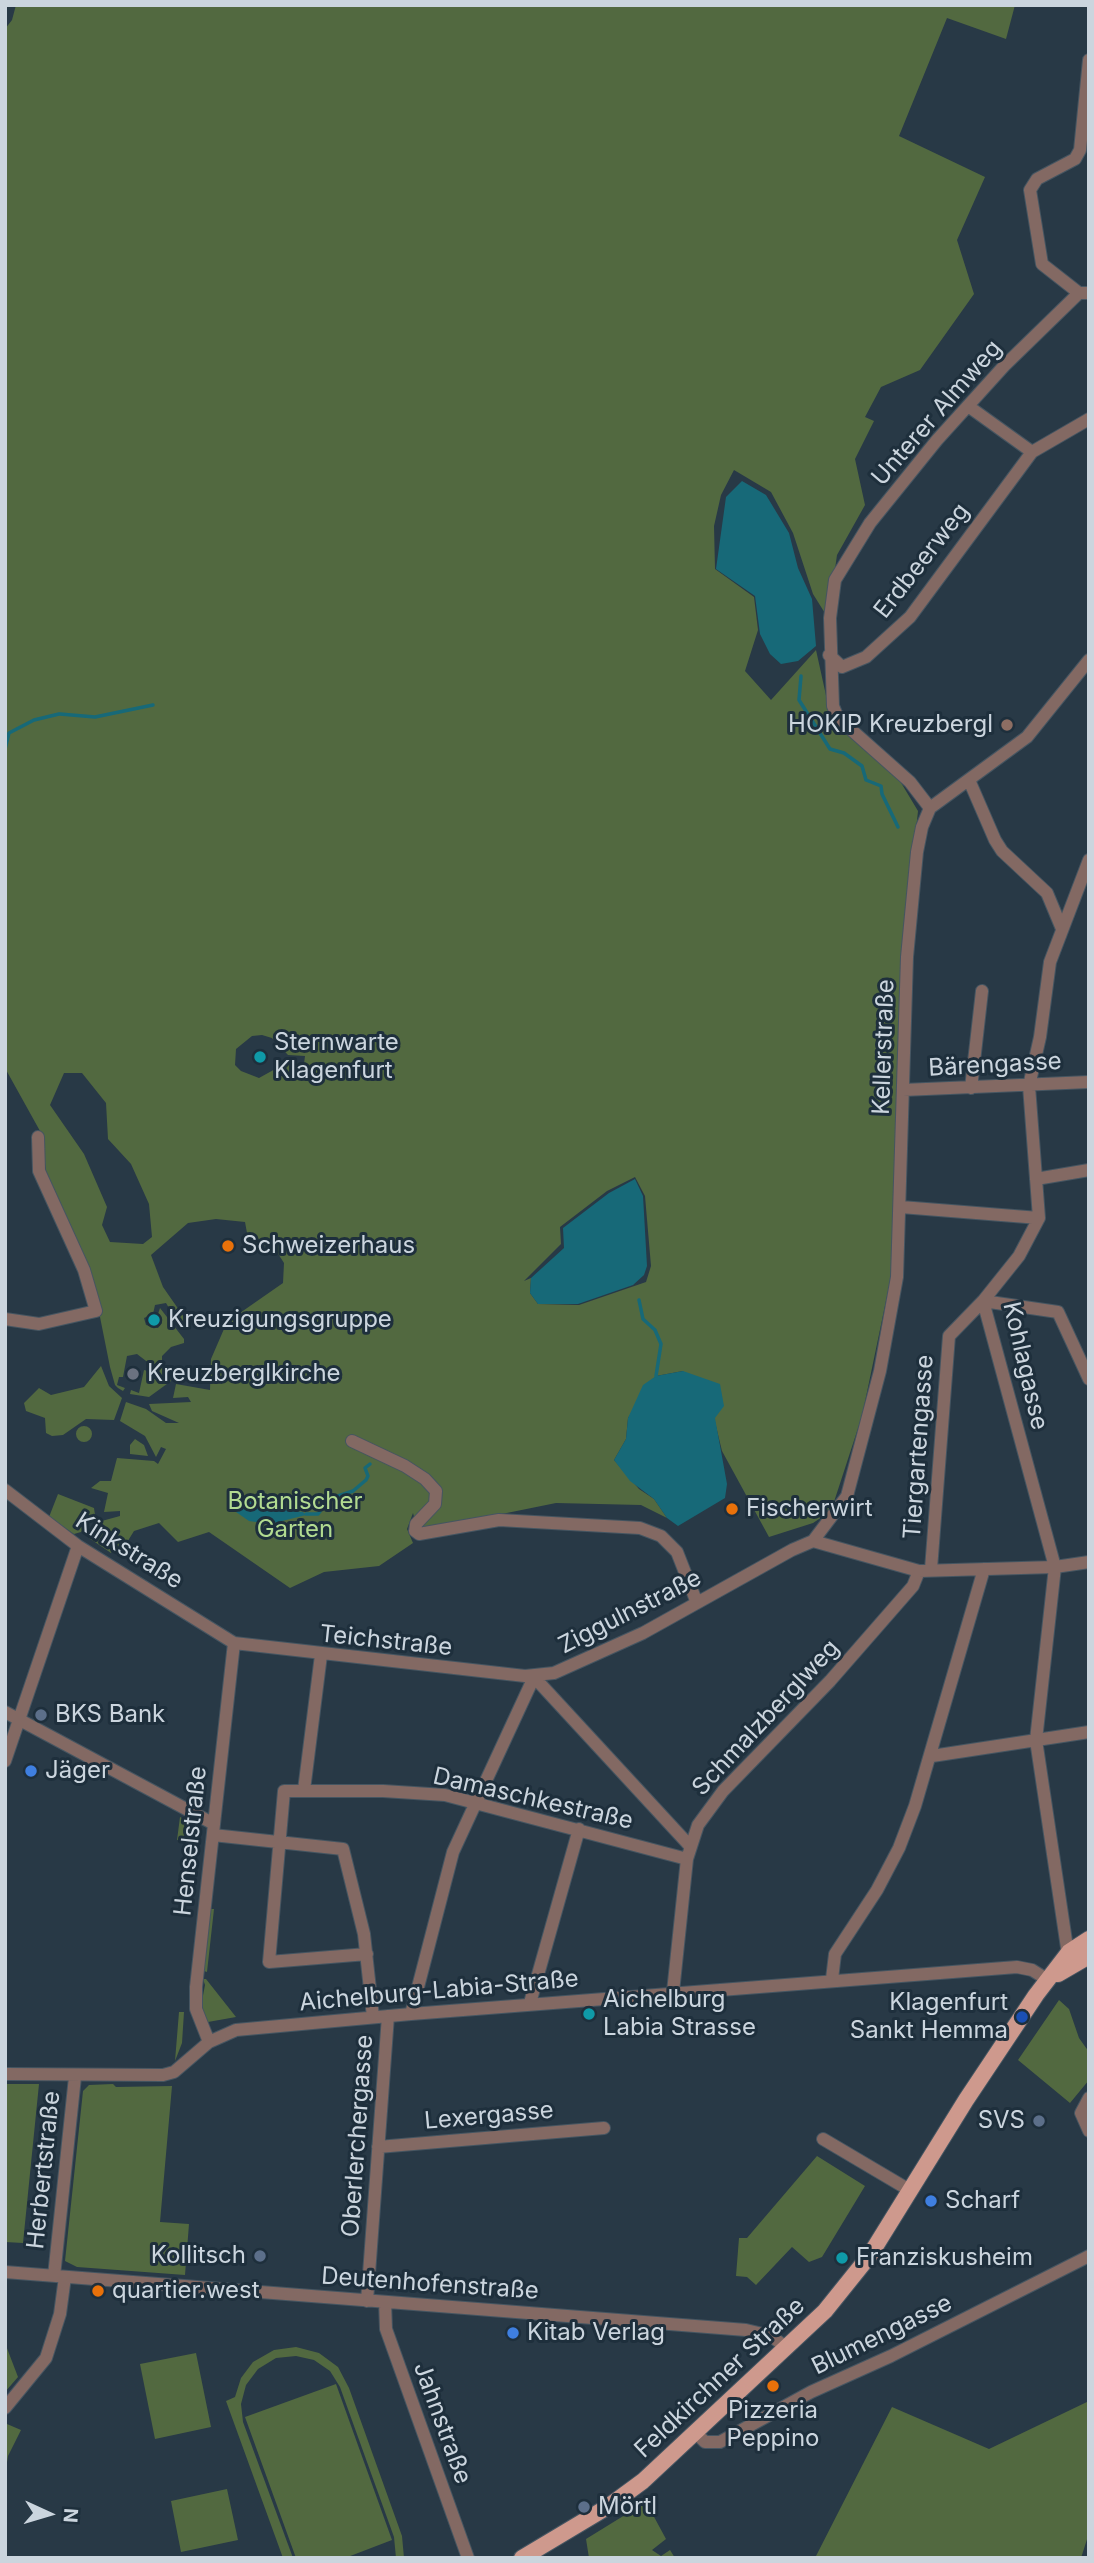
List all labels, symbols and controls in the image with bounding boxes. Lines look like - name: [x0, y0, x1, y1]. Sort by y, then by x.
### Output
- street label: Unterer Almweg: [866, 334, 1008, 492]
- street label: Erdbeerweg: [868, 498, 976, 624]
- place label: HOKIP Kreuzbergl: [788, 711, 993, 739]
- marker: HOKIP Kreuzbergl: [999, 717, 1015, 733]
- street label: Kellerstraße: [867, 979, 901, 1115]
- place label: Sternwarte Klagenfurt: [274, 1029, 399, 1085]
- street label: Bärengasse: [928, 1047, 1062, 1083]
- marker: Sternwarte Klagenfurt: [252, 1049, 268, 1065]
- place label: Schweizerhaus: [242, 1232, 415, 1260]
- marker: Schweizerhaus: [220, 1238, 236, 1254]
- street label: Kohlagasse: [996, 1299, 1054, 1433]
- place label: Kreuzigungsgruppe: [168, 1306, 392, 1334]
- marker: Kreuzigungsgruppe: [146, 1312, 162, 1328]
- street label: Tiergartengasse: [898, 1354, 940, 1540]
- place label: Kreuzberglkirche: [147, 1360, 341, 1388]
- marker: Kreuzberglkirche: [125, 1366, 141, 1382]
- park label: Botanischer Garten: [227, 1488, 363, 1544]
- place label: Fischerwirt: [746, 1495, 872, 1523]
- marker: Fischerwirt: [724, 1501, 740, 1517]
- street label: Kinkstraße: [70, 1507, 188, 1595]
- street label: Ziggulnstraße: [554, 1564, 706, 1660]
- street label: Teichstraße: [318, 1620, 454, 1662]
- street label: Schmalzberglweg: [686, 1634, 846, 1802]
- place label: BKS Bank: [55, 1701, 165, 1729]
- marker: BKS Bank: [33, 1707, 49, 1723]
- place label: Jäger: [45, 1757, 110, 1785]
- street label: Damaschkestraße: [430, 1762, 636, 1836]
- marker: Jäger: [23, 1763, 39, 1779]
- street label: Henselstraße: [169, 1765, 213, 1917]
- street label: Aichelburg-Labia-Straße: [298, 1964, 580, 2018]
- place label: Aichelburg Labia Strasse: [603, 1986, 756, 2042]
- place label: Klagenfurt Sankt Hemma: [850, 1989, 1008, 2045]
- marker: Aichelburg Labia Strasse: [581, 2006, 597, 2022]
- marker: Klagenfurt Sankt Hemma: [1014, 2009, 1030, 2025]
- street label: Oberlerchergasse: [337, 2034, 379, 2238]
- street label: Herbertstraße: [21, 2090, 67, 2250]
- street label: Lexergasse: [423, 2096, 555, 2136]
- place label: SVS: [978, 2107, 1025, 2135]
- marker: SVS: [1031, 2113, 1047, 2129]
- place label: Scharf: [945, 2187, 1020, 2215]
- marker: Scharf: [923, 2193, 939, 2209]
- place label: Kollitsch: [151, 2242, 246, 2270]
- place label: Franziskusheim: [856, 2244, 1033, 2272]
- marker: Kollitsch: [252, 2248, 268, 2264]
- marker: Franziskusheim: [834, 2250, 850, 2266]
- street label: Deutenhofenstraße: [320, 2262, 540, 2306]
- place label: quartier.west: [112, 2277, 260, 2305]
- marker: quartier.west: [90, 2283, 106, 2299]
- street label: Blumengasse: [807, 2289, 957, 2381]
- street label: Feldkirchner Straße: [629, 2292, 811, 2464]
- place label: Kitab Verlag: [527, 2319, 665, 2347]
- marker: Kitab Verlag: [505, 2325, 521, 2341]
- street label: Jahnstraße: [407, 2358, 477, 2488]
- marker: Pizzeria Peppino: [765, 2378, 781, 2394]
- place label: Pizzeria Peppino: [727, 2397, 819, 2453]
- north arrow: [14, 2479, 84, 2549]
- place label: Mörtl: [598, 2493, 657, 2521]
- marker: Mörtl: [576, 2499, 592, 2515]
- text: N: [58, 2507, 82, 2524]

